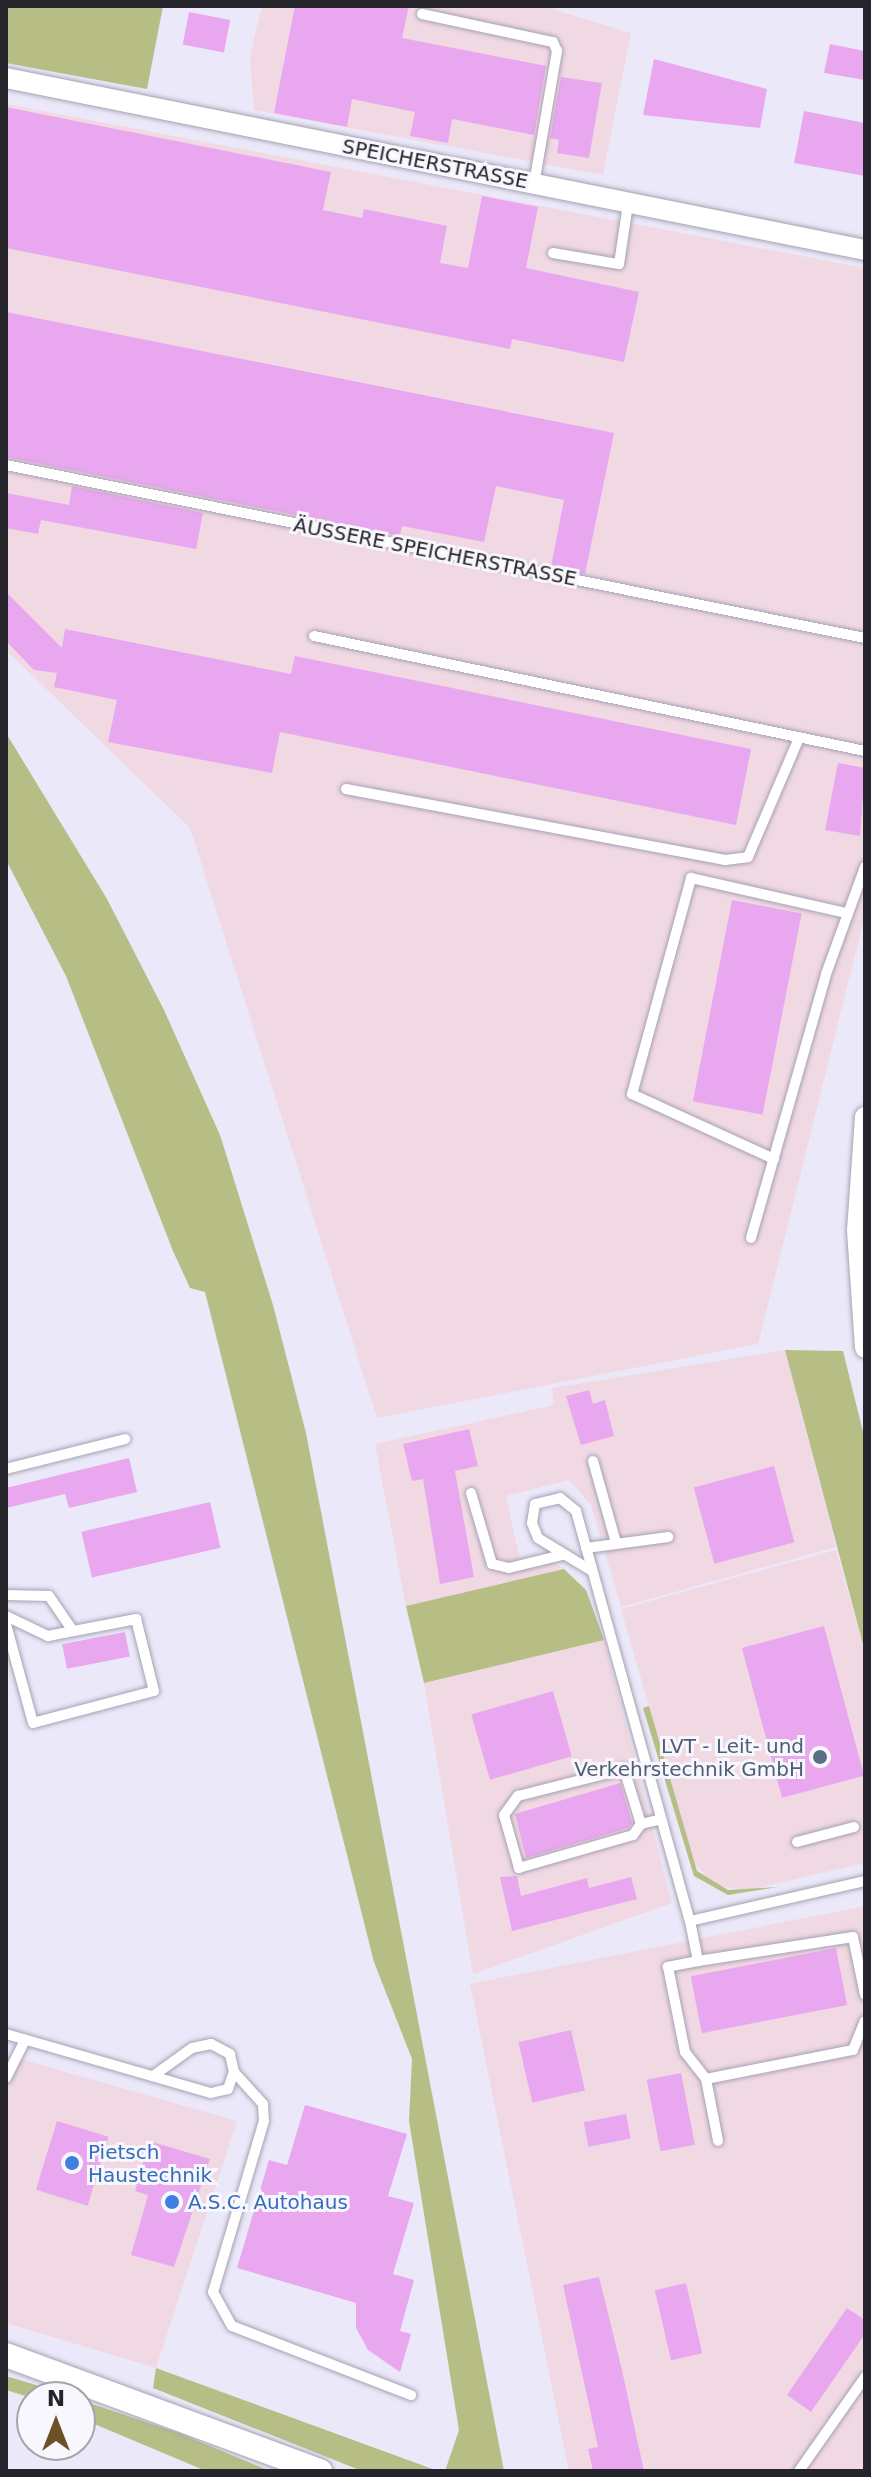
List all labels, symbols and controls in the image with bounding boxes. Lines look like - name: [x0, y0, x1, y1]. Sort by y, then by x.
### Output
- street label: SPEICHERSTRASSE: [340, 134, 530, 194]
- street label: ÄUSSERE SPEICHERSTRASSE: [291, 513, 579, 591]
- place label: LVT - Leit- und Verkehrstechnik GmbH: [574, 1734, 804, 1781]
- marker: LVT - Leit- und Verkehrstechnik GmbH: [811, 1748, 829, 1766]
- place label: Pietsch Haustechnik: [88, 2140, 212, 2187]
- marker: Pietsch Haustechnik: [63, 2154, 81, 2172]
- place label: A.S.C. Autohaus: [188, 2190, 348, 2214]
- marker: A.S.C. Autohaus: [163, 2193, 181, 2211]
- north arrow: [16, 2381, 96, 2461]
- text: N: [47, 2386, 65, 2411]

